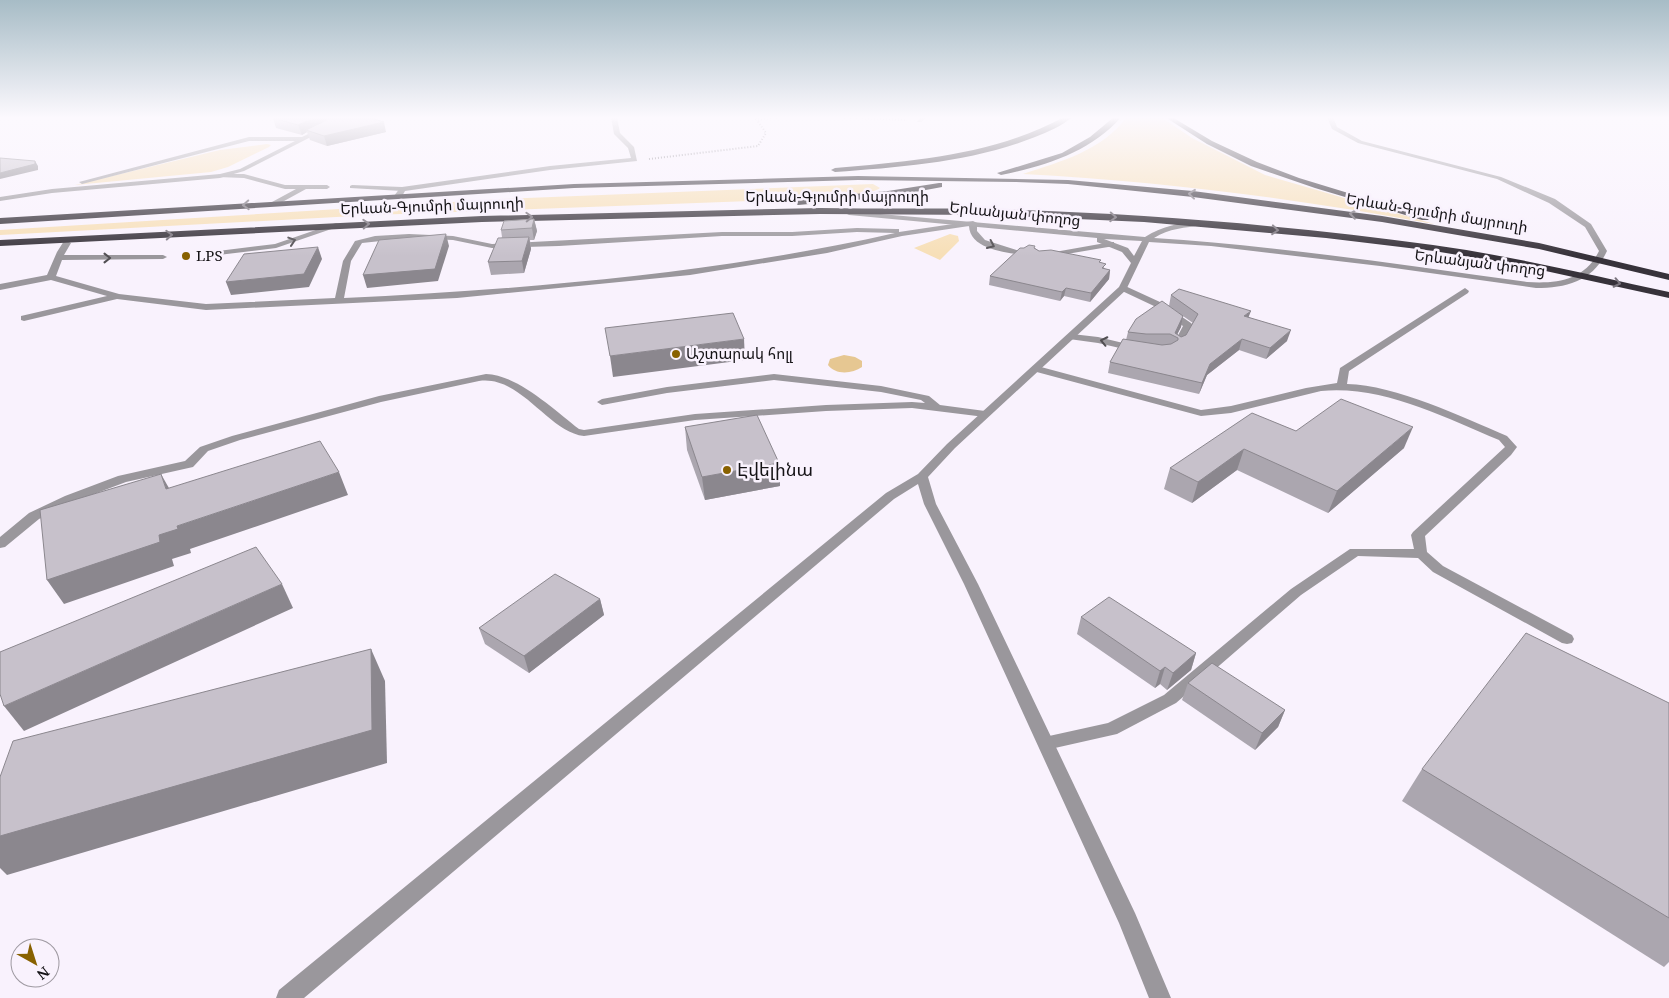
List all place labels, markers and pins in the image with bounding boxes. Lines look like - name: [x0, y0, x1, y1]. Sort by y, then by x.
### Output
- place label: LPS: [196, 245, 223, 265]
- marker: LPS: [180, 250, 192, 262]
- place label: Աշտարակ հոլլ: [686, 343, 794, 363]
- marker: Աշտարակ հոլլ: [670, 348, 682, 360]
- place label: Էվելինա: [737, 457, 813, 481]
- marker: Էվելինա: [721, 464, 733, 476]

